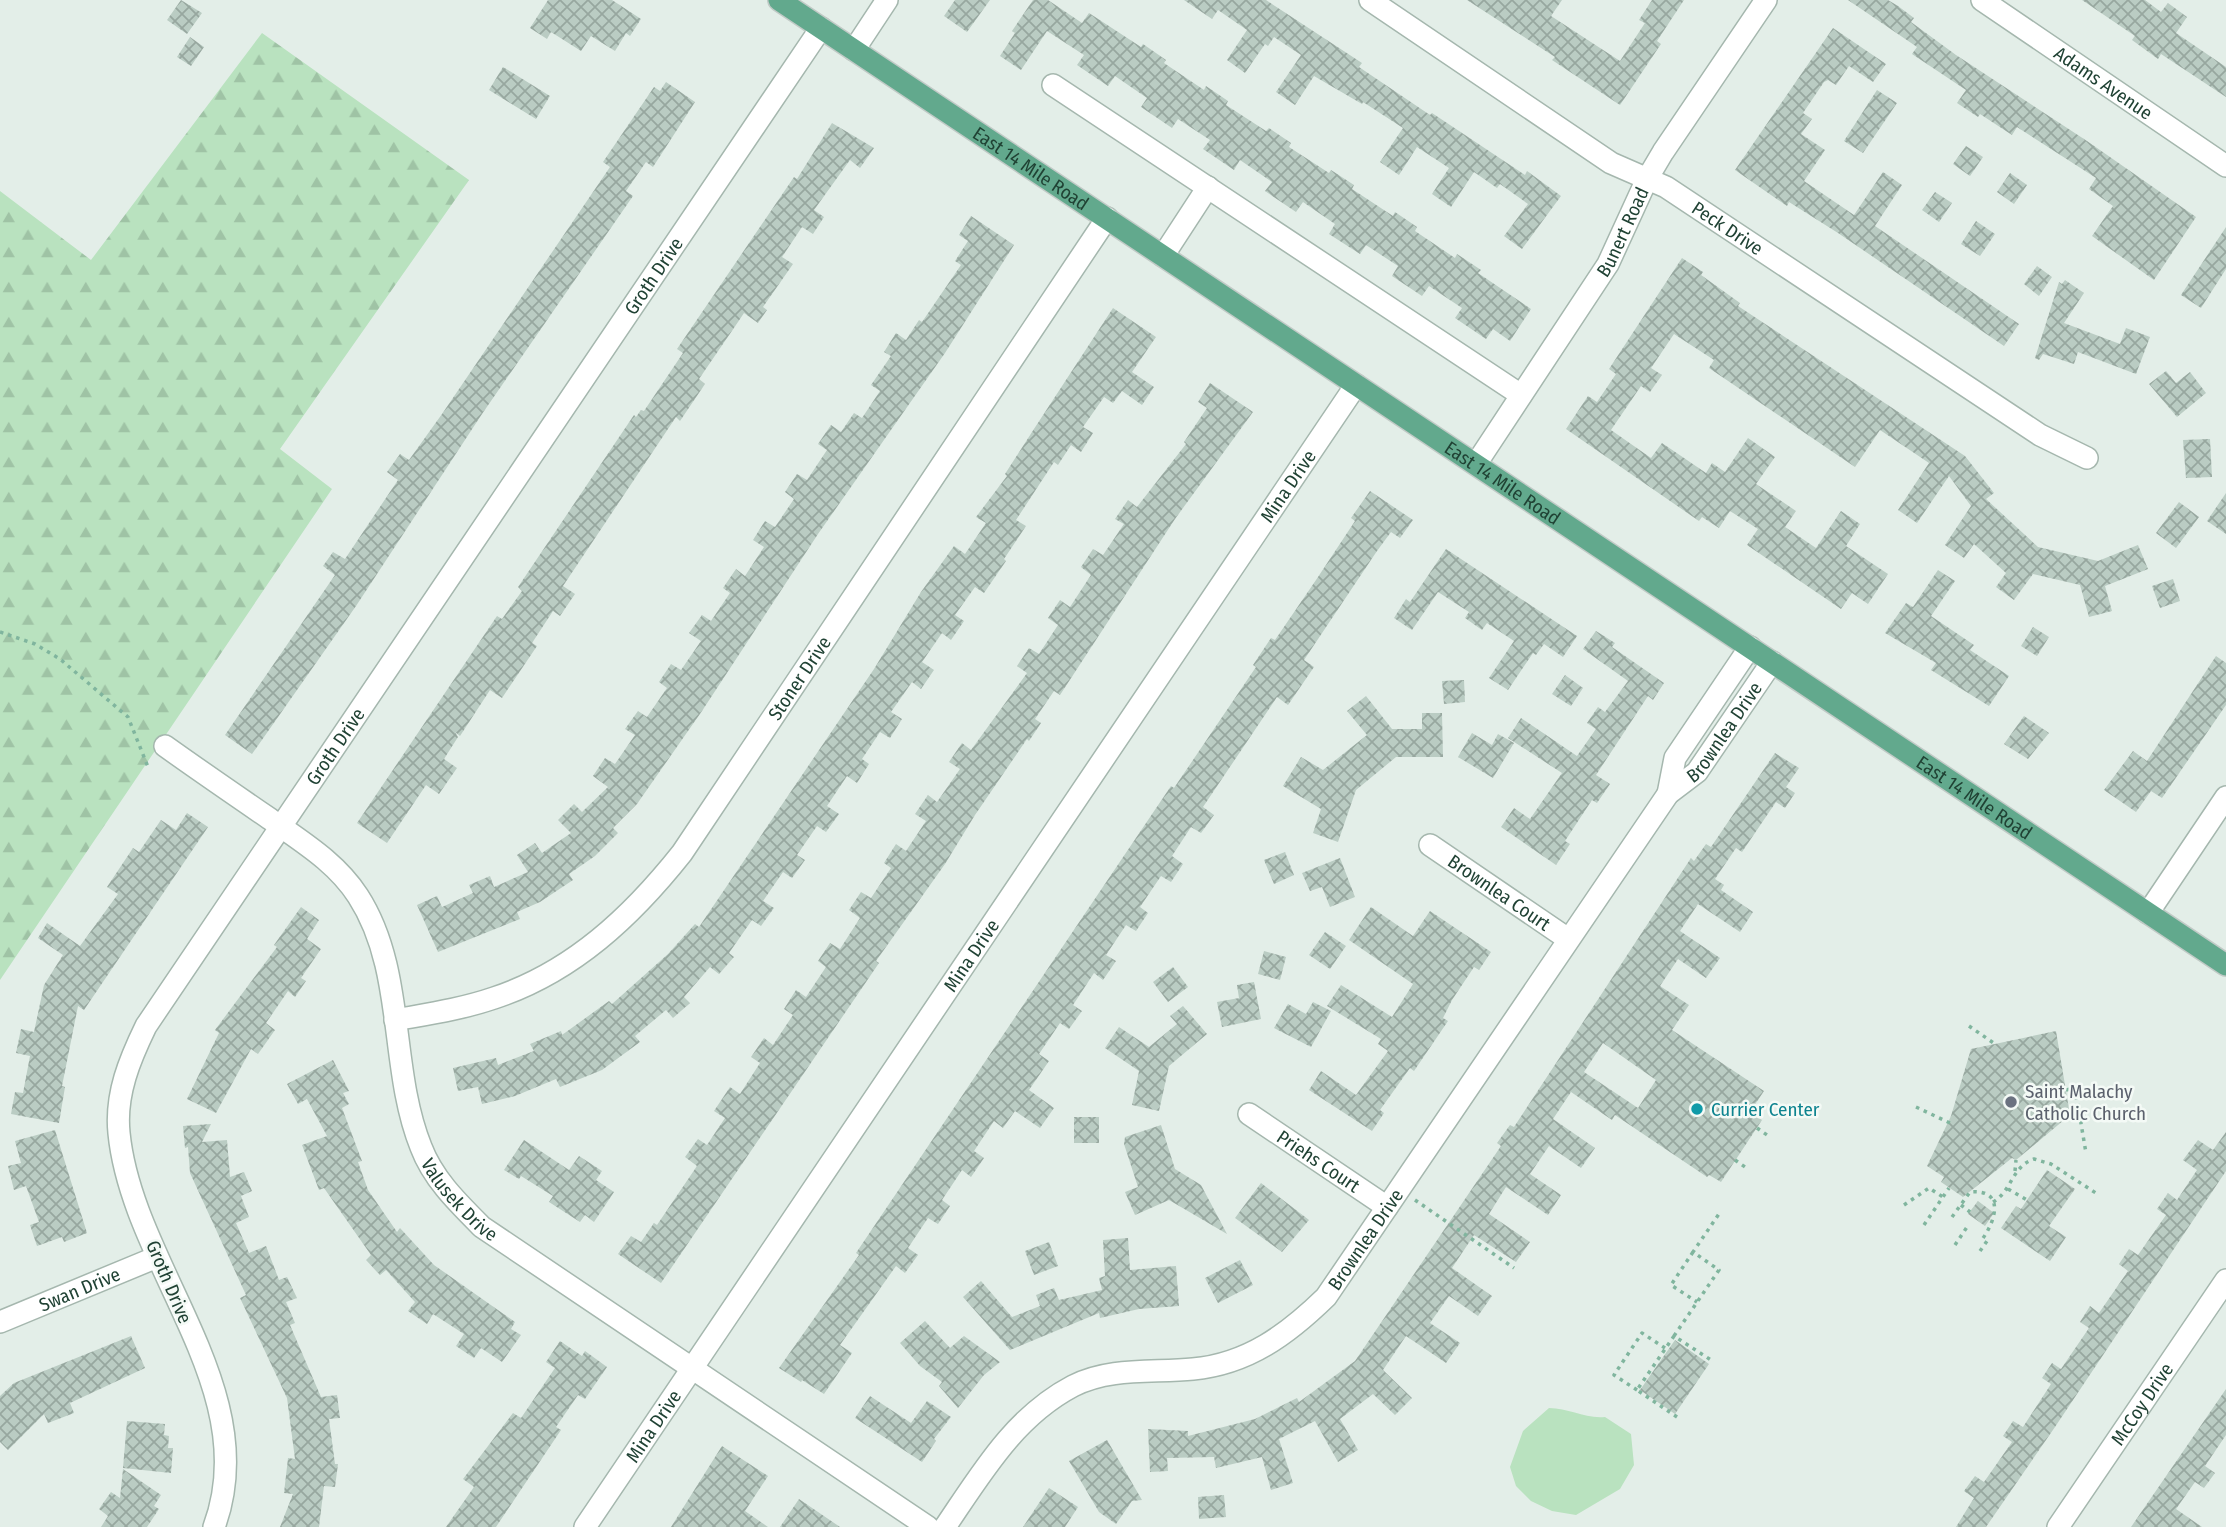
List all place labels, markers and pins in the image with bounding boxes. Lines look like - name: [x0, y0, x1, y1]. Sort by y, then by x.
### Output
- place label: Saint Malachy Catholic Church: [2025, 1080, 2146, 1125]
- marker: Saint Malachy Catholic Church: [2003, 1094, 2019, 1110]
- place label: Currier Center: [1711, 1098, 1820, 1121]
- marker: Currier Center: [1689, 1101, 1705, 1117]

